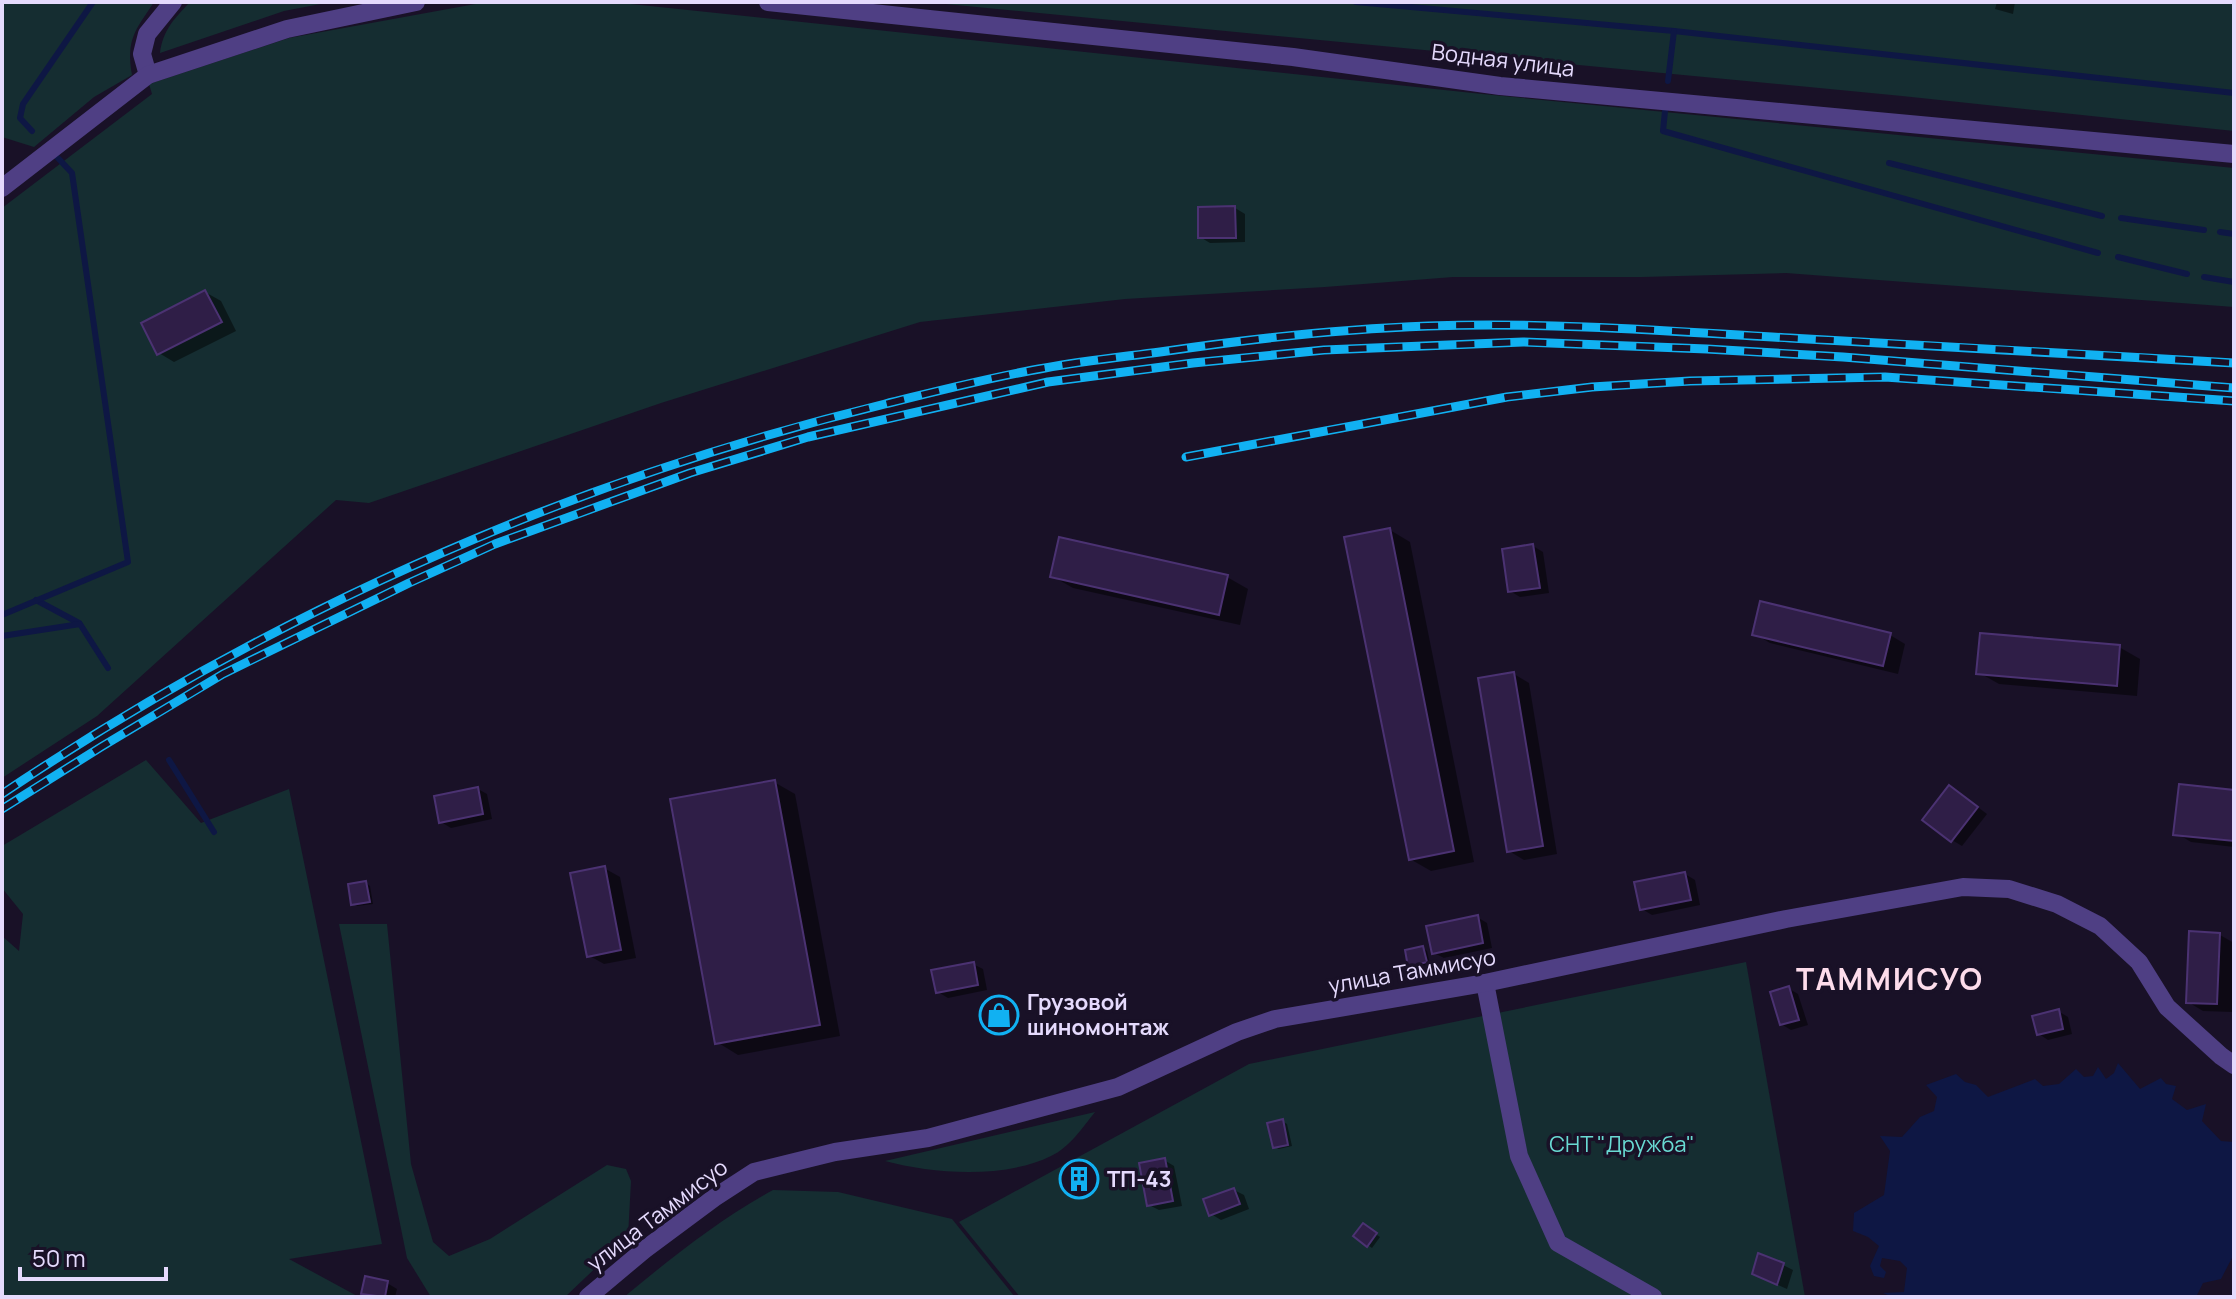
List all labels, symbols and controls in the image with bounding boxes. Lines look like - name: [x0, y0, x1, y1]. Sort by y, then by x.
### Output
- street label: Водная улица: [1430, 36, 1576, 84]
- street label: улица Таммисуо: [1326, 942, 1498, 1000]
- district label: ТАММИСУО: [1796, 958, 1984, 999]
- place label: Грузовой шиномонтаж: [1027, 987, 1169, 1042]
- shop icon: Грузовой шиномонтаж: [978, 994, 1020, 1036]
- park label: СНТ "Дружба": [1549, 1129, 1695, 1159]
- street label: улица Таммисуо: [580, 1152, 734, 1278]
- building icon: ТП-43: [1058, 1158, 1100, 1200]
- place label: ТП-43: [1107, 1164, 1171, 1194]
- scale bar: [20, 1231, 166, 1281]
- text: 50 m: [32, 1241, 86, 1274]

